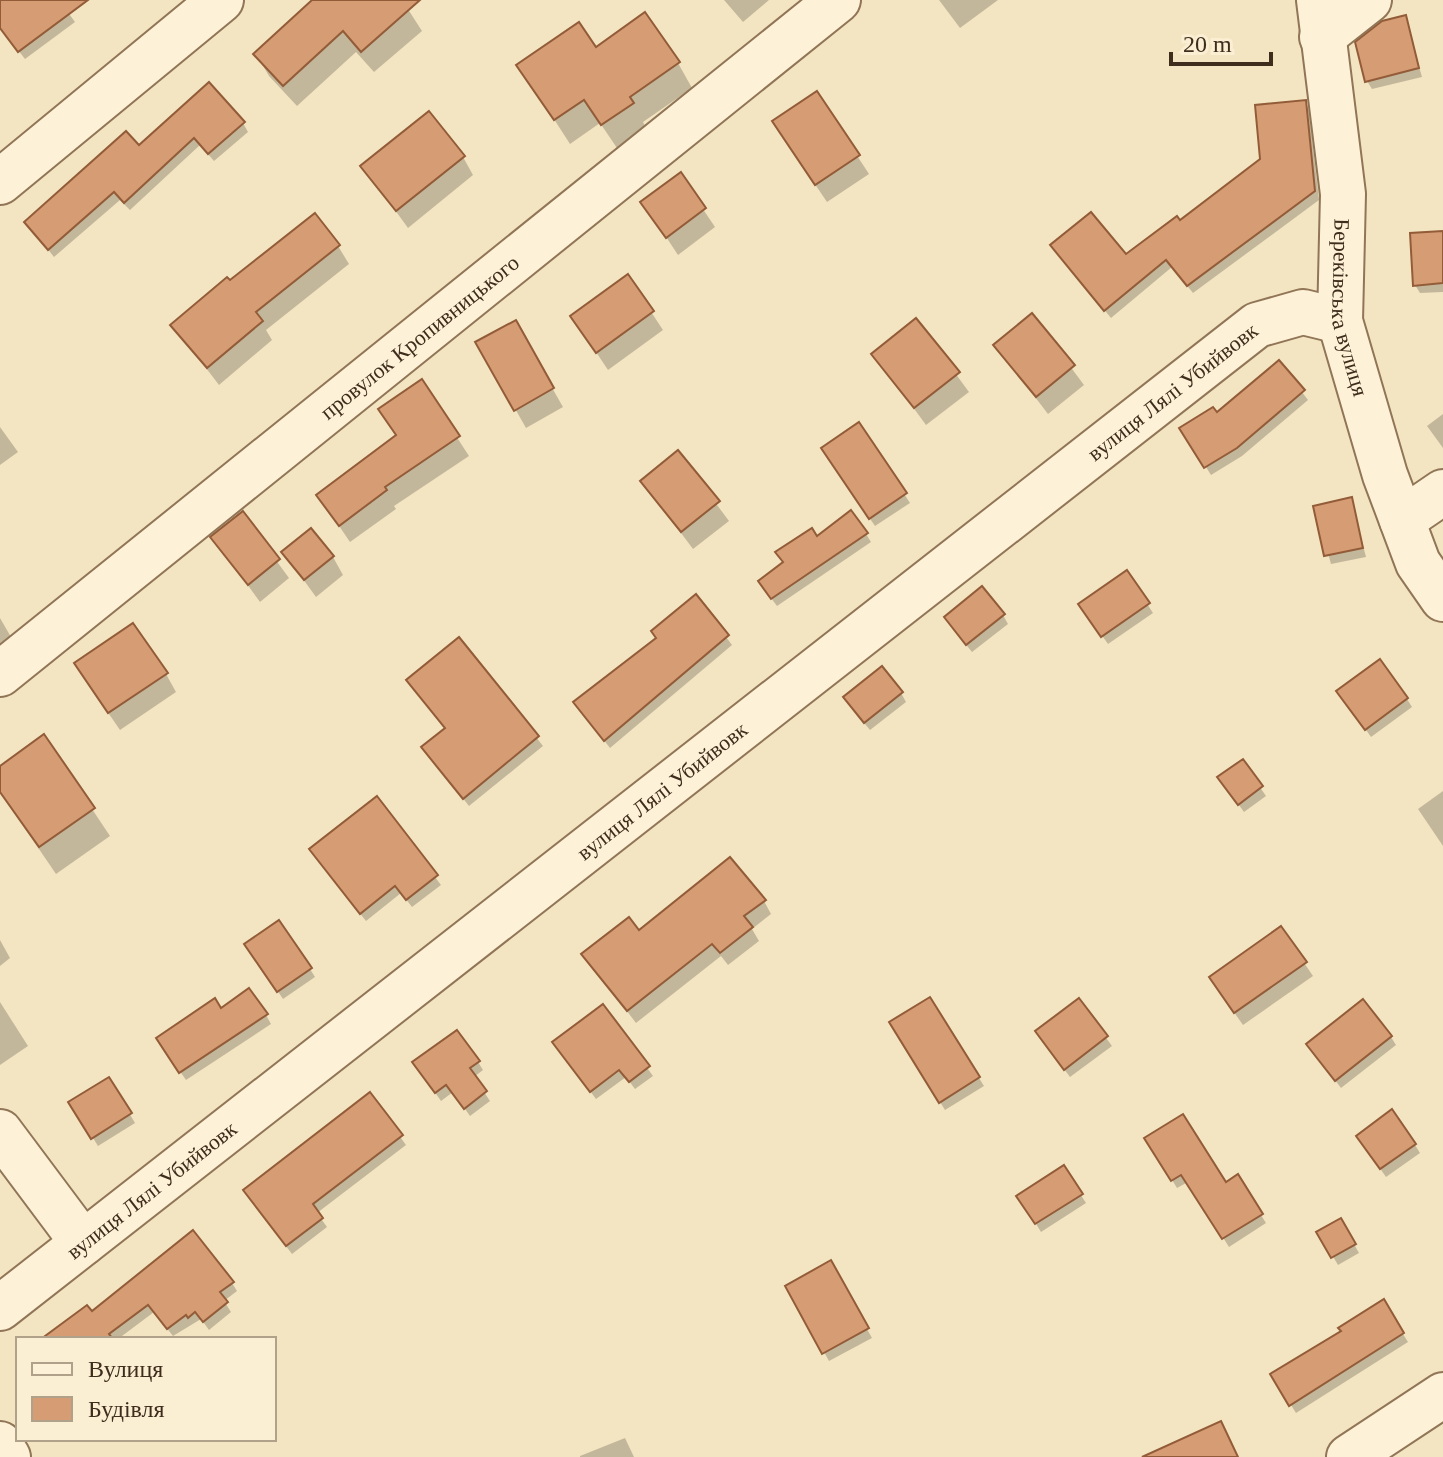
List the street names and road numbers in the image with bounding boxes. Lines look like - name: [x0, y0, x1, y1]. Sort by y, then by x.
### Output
- street label: Береківська вулиця: [1327, 218, 1374, 399]
- street label: провулок Кропивницького: [315, 249, 524, 424]
- street label: вулиця Лялі Убийвовк: [1082, 317, 1262, 466]
- street label: вулиця Лялі Убийвовк: [572, 716, 752, 865]
- street label: вулиця Лялі Убийвовк: [61, 1115, 241, 1264]

